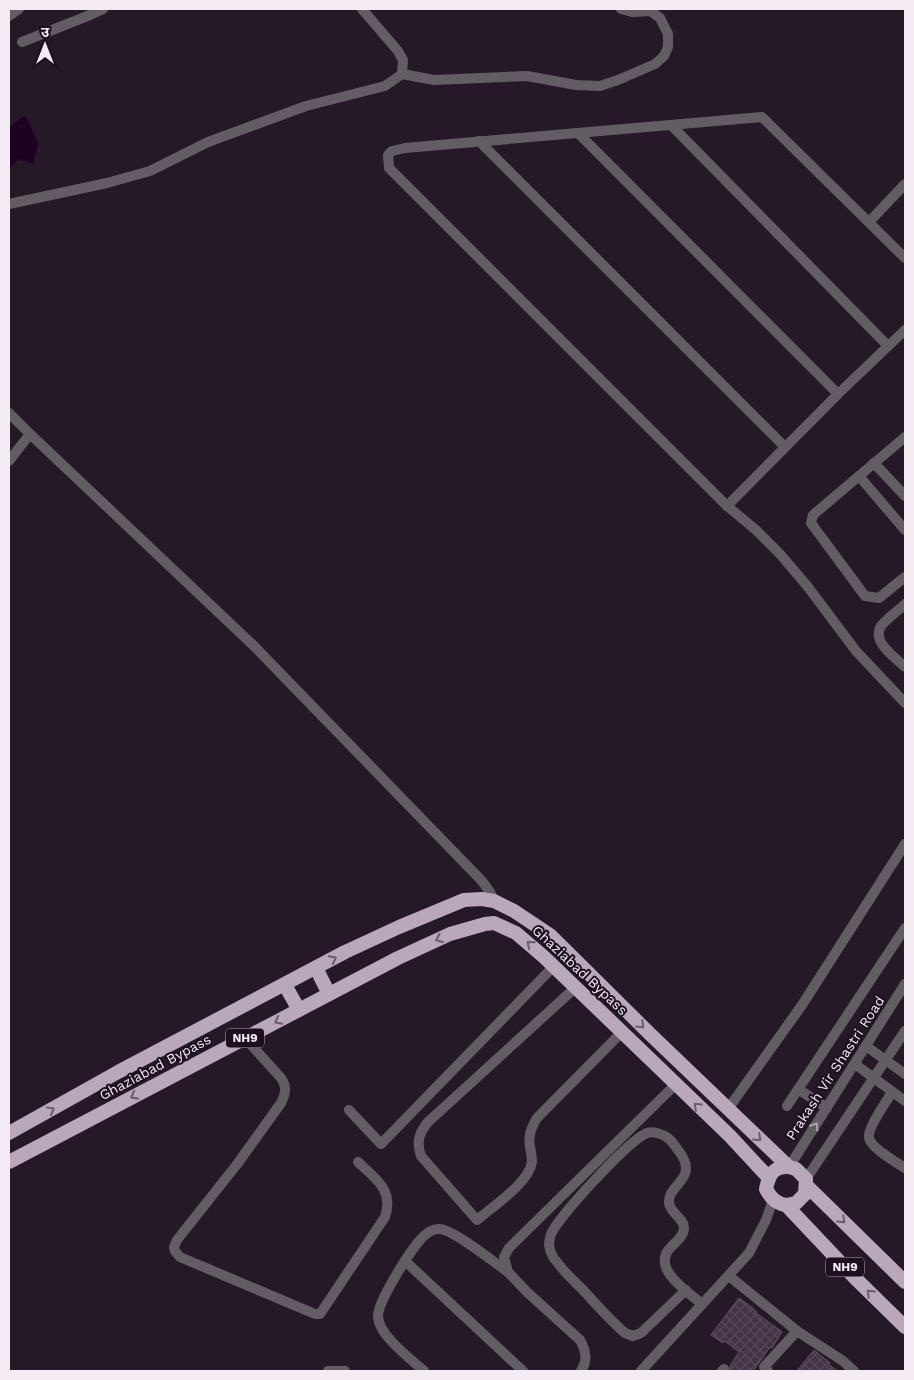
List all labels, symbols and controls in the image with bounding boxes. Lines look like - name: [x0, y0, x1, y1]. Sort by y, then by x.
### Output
- north arrow: [20, 20, 70, 70]
- text: उ: [41, 24, 50, 40]
- street label: Ghaziabad Bypass: [529, 922, 631, 1018]
- one-way arrow: [435, 933, 444, 943]
- one-way arrow: [526, 941, 535, 950]
- one-way arrow: [328, 955, 337, 965]
- street label: Prakash Vir Shastri Road: [782, 993, 888, 1143]
- one-way arrow: [274, 1015, 283, 1025]
- one-way arrow: [635, 1019, 644, 1028]
- road number: NH9: [226, 1028, 264, 1048]
- street label: Ghaziabad Bypass: [97, 1031, 213, 1103]
- one-way arrow: [130, 1090, 139, 1100]
- one-way arrow: [694, 1103, 703, 1112]
- one-way arrow: [46, 1106, 55, 1116]
- one-way arrow: [809, 1122, 818, 1131]
- one-way arrow: [752, 1132, 761, 1141]
- one-way arrow: [836, 1214, 845, 1223]
- road number: NH9: [826, 1258, 864, 1276]
- one-way arrow: [867, 1289, 876, 1298]

